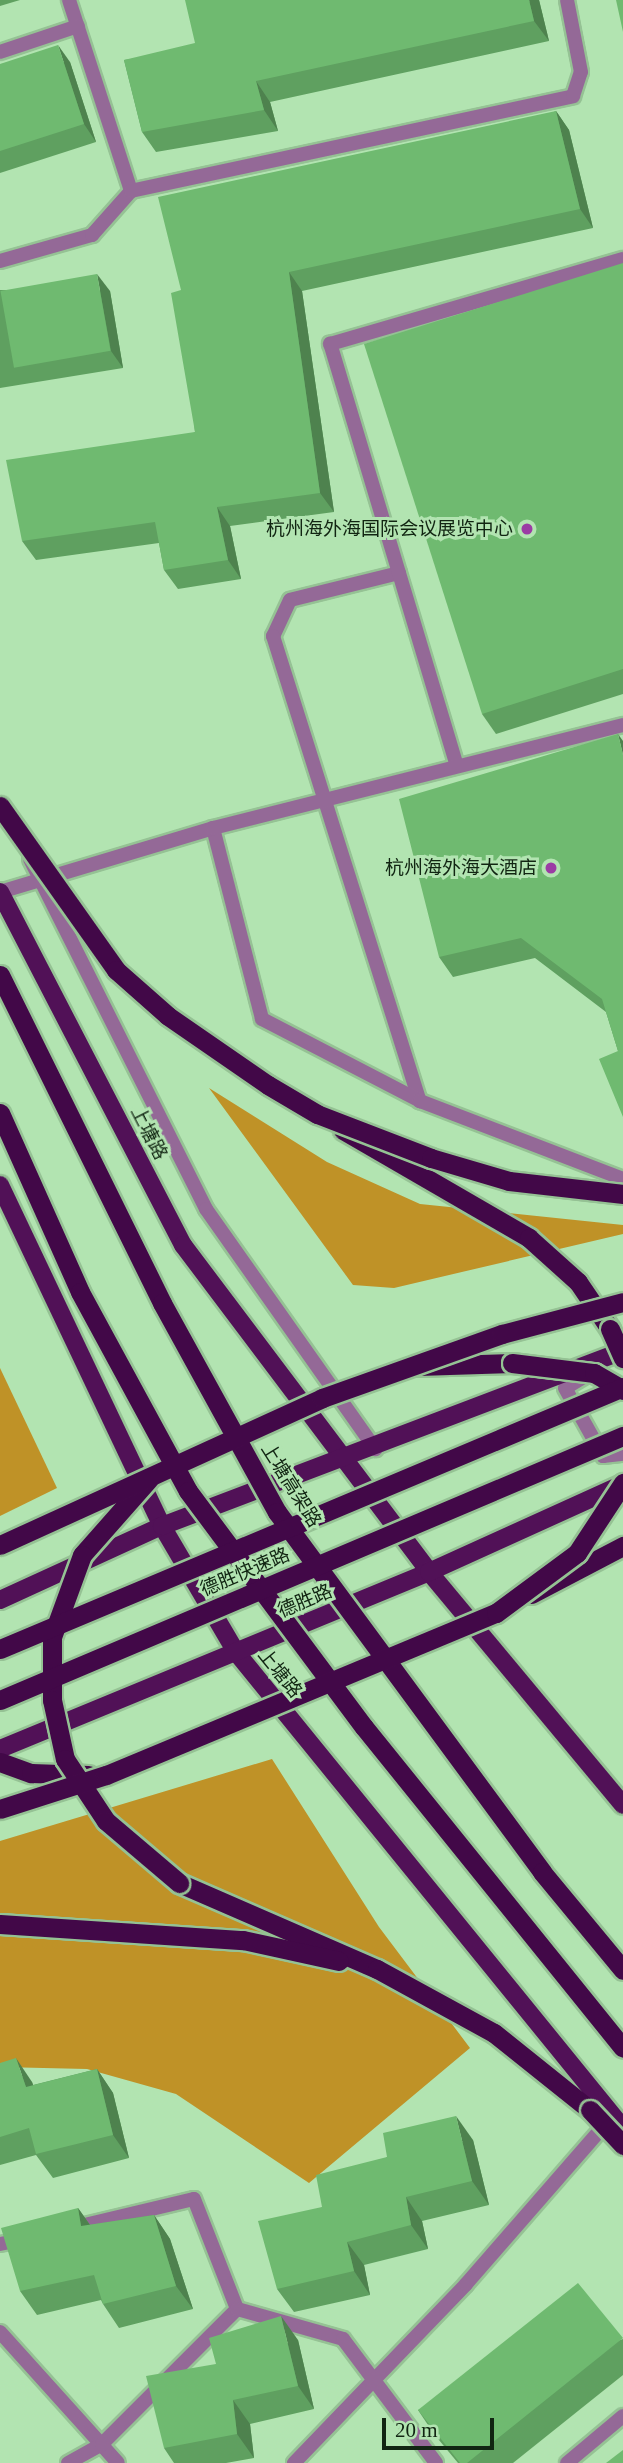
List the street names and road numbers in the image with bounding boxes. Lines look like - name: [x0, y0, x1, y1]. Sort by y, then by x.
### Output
- street label: 上塘路: [126, 1102, 172, 1164]
- street label: 上塘高架路: [256, 1439, 326, 1531]
- street label: 德胜快速路: [197, 1543, 293, 1601]
- street label: 德胜路: [274, 1579, 336, 1623]
- street label: 上塘路: [253, 1644, 307, 1702]

